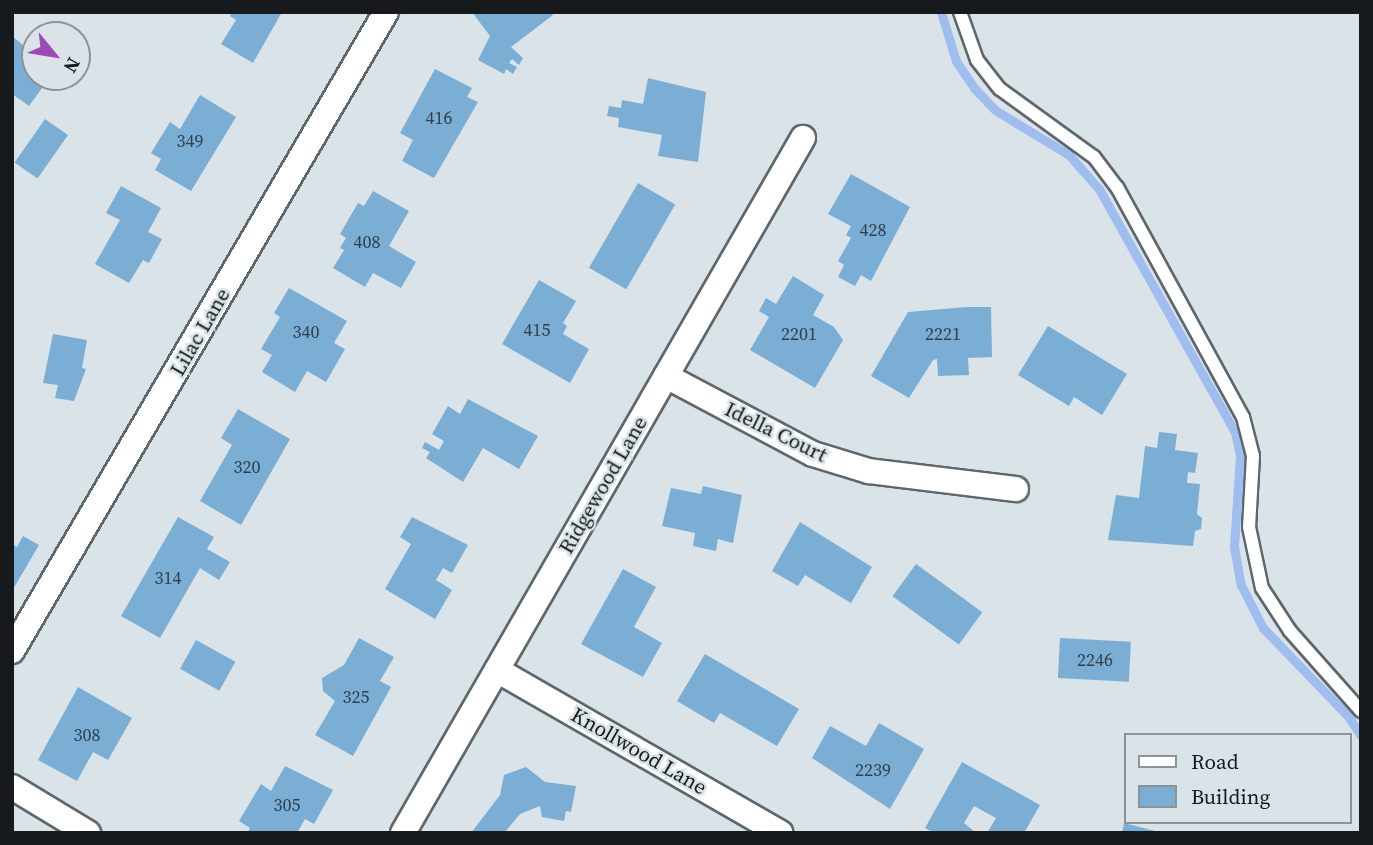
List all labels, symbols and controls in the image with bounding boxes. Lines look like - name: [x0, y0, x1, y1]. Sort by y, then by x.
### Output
- north arrow: [21, 21, 91, 91]
- text: N: [58, 53, 87, 78]
- house number: 416: [426, 107, 452, 129]
- house number: 349: [177, 130, 203, 152]
- house number: 428: [860, 219, 886, 241]
- house number: 408: [354, 231, 380, 253]
- street label: Lilac Lane: [165, 284, 235, 380]
- house number: 415: [524, 319, 550, 341]
- house number: 340: [293, 321, 319, 343]
- house number: 2201: [781, 323, 817, 345]
- house number: 2221: [925, 323, 961, 345]
- street label: Idella Court: [721, 396, 831, 468]
- street label: Ridgewood Lane: [553, 412, 653, 558]
- house number: 320: [234, 456, 260, 478]
- house number: 314: [155, 567, 181, 589]
- house number: 2246: [1077, 649, 1113, 671]
- house number: 325: [343, 686, 369, 708]
- street label: Knollwood Lane: [567, 702, 711, 800]
- house number: 308: [74, 724, 100, 746]
- legend: [1124, 733, 1352, 824]
- text: Road: [1191, 747, 1239, 776]
- house number: 2239: [855, 759, 891, 781]
- text: Building: [1191, 782, 1270, 811]
- house number: 305: [274, 794, 300, 816]

